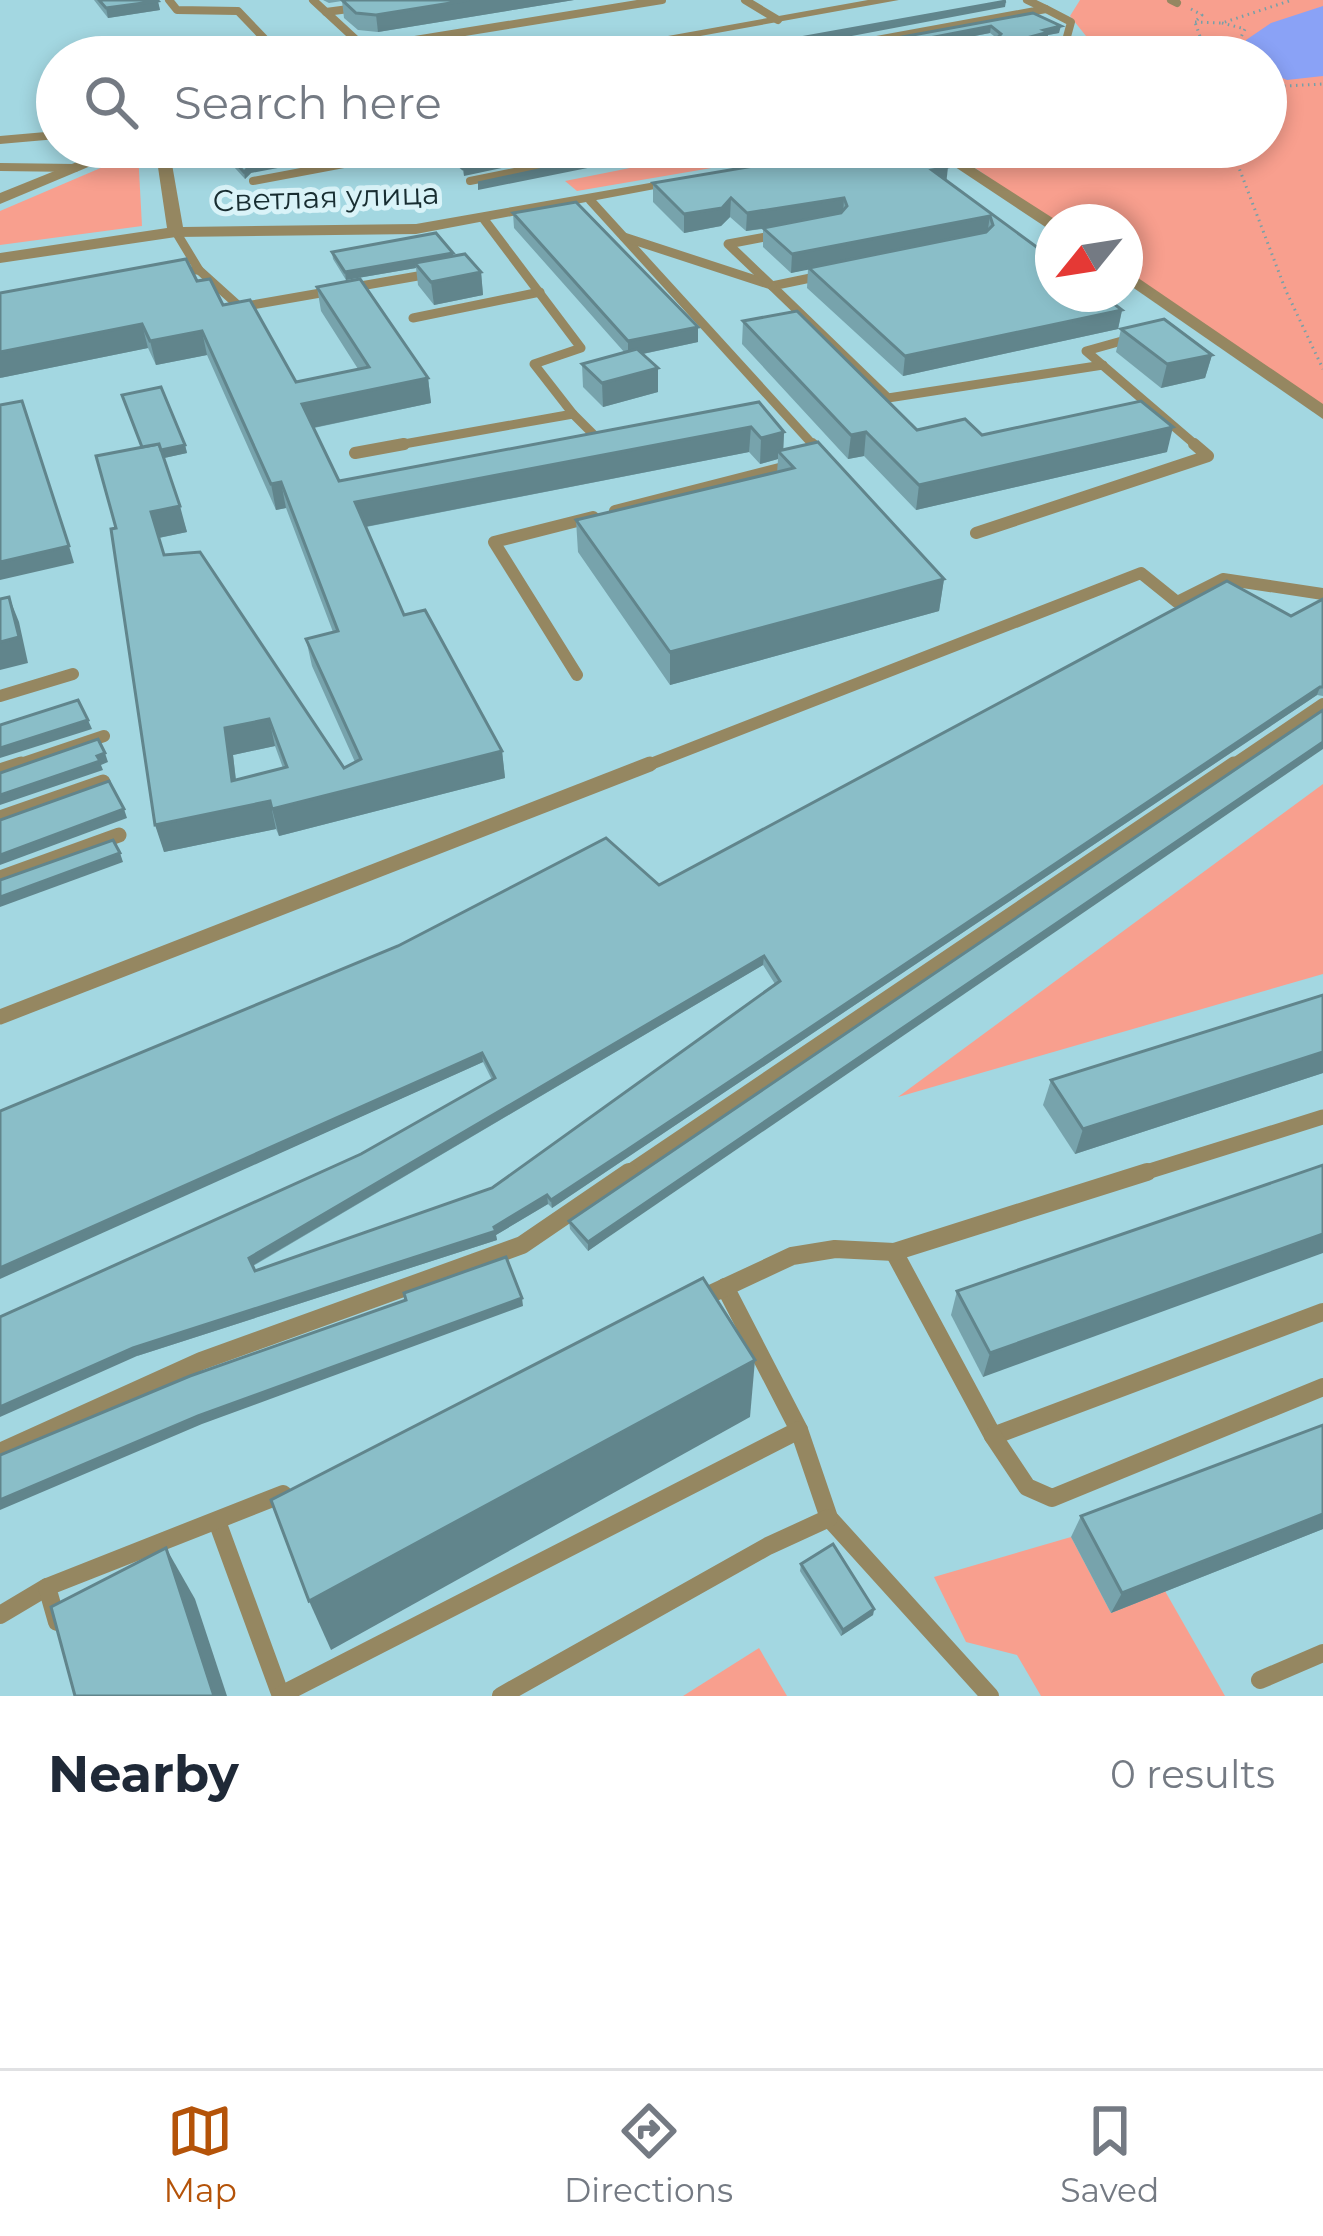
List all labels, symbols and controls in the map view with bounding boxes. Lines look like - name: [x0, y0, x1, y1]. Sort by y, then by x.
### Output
- search box: [36, 36, 1287, 168]
- icon: search: [78, 69, 144, 135]
- text: Search here: [174, 75, 442, 130]
- street label: Светлая улица: [212, 175, 440, 219]
- north arrow: [1035, 204, 1143, 312]
- text: Nearby: [48, 1743, 239, 1805]
- text: 0 results: [1110, 1750, 1275, 1798]
- tab: Map: [164, 2098, 237, 2210]
- tab: Directions: [564, 2098, 733, 2210]
- tab: Saved: [1060, 2098, 1159, 2210]

